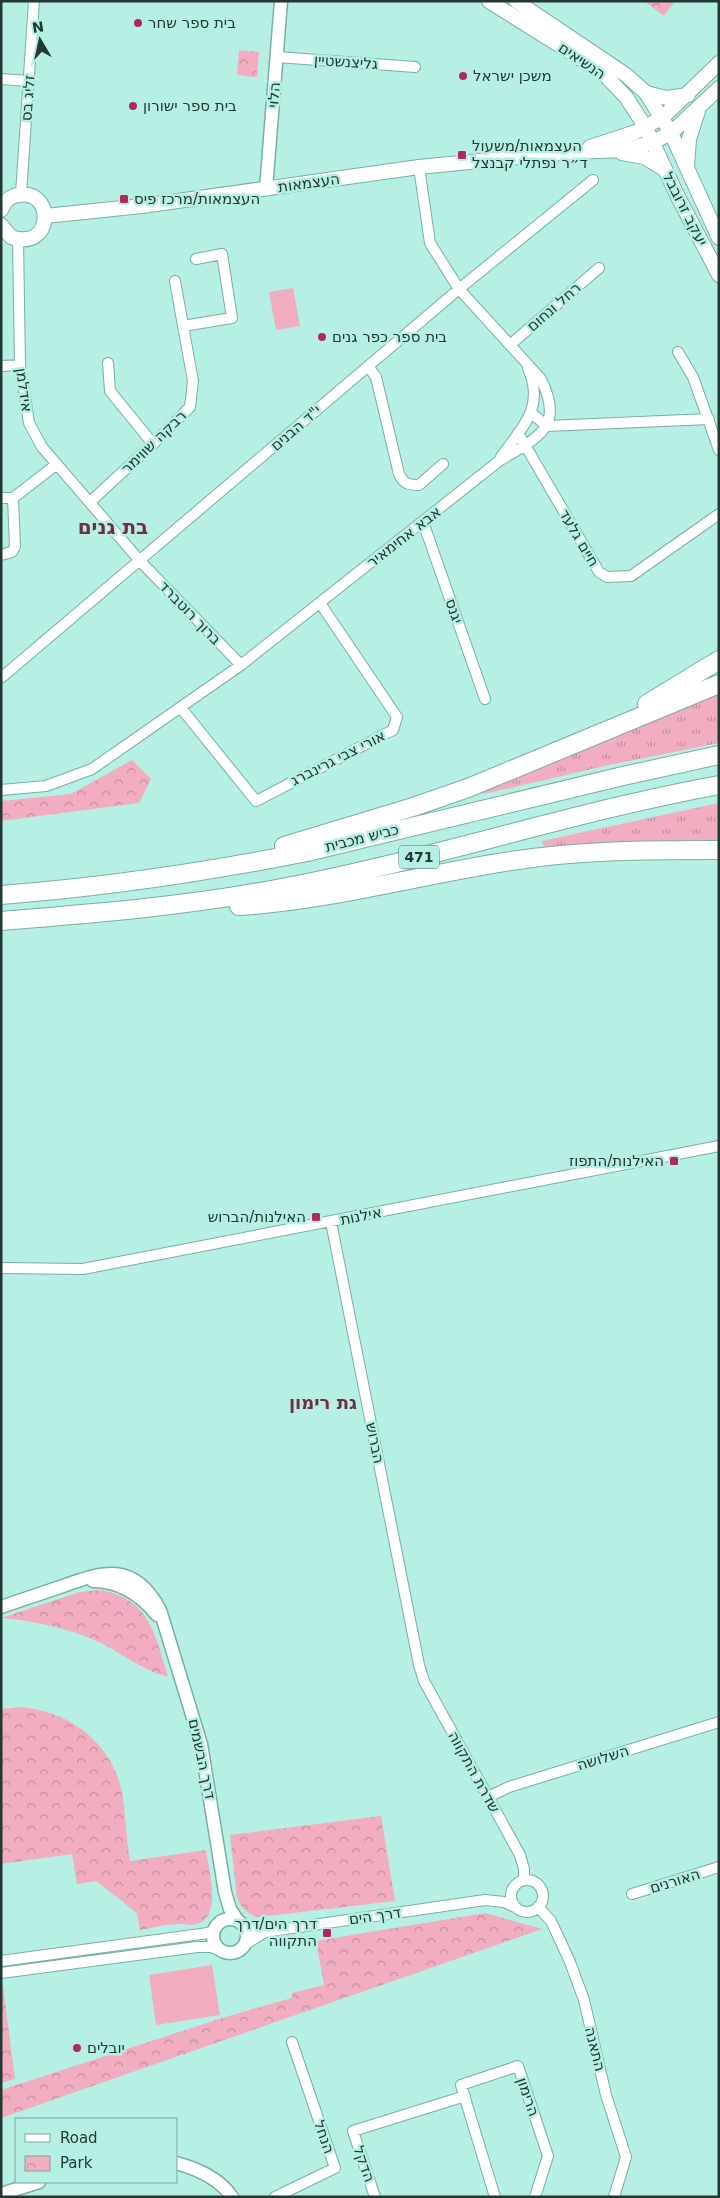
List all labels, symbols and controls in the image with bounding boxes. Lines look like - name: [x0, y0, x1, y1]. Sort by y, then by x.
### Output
- place label: בית ספר שחר: [148, 14, 236, 32]
- north arrow: [15, 15, 65, 65]
- marker: בית ספר שחר: [132, 17, 144, 29]
- text: N: [31, 18, 45, 36]
- street label: הנשיאים: [555, 39, 609, 83]
- street label: גליצנשטיין: [313, 51, 379, 73]
- place label: משכן ישראל: [473, 67, 552, 85]
- marker: משכן ישראל: [457, 70, 469, 82]
- street label: זליג בס: [17, 74, 39, 122]
- street label: הלוי: [264, 81, 284, 109]
- place label: בית ספר ישורון: [143, 97, 237, 115]
- marker: בית ספר ישורון: [127, 100, 139, 112]
- place label: העצמאות/משעול ד״ר נפתלי קבנצל: [472, 137, 588, 172]
- marker: העצמאות/משעול ד״ר נפתלי קבנצל: [456, 149, 468, 161]
- street label: יעקב זרובבל: [659, 169, 711, 249]
- street label: העצמאות: [277, 170, 341, 196]
- place label: העצמאות/מרכז פיס: [134, 190, 260, 208]
- marker: העצמאות/מרכז פיס: [118, 193, 130, 205]
- street label: רחל ונחום: [523, 279, 585, 335]
- place label: בית ספר כפר גנים: [332, 328, 447, 346]
- marker: בית ספר כפר גנים: [316, 331, 328, 343]
- street label: אידלמן: [12, 367, 36, 413]
- street label: י"ד הבנים: [267, 401, 325, 455]
- street label: רבקה שווימר: [118, 407, 190, 477]
- street label: אבא אחימאיר: [364, 503, 444, 571]
- street label: חיים גלעד: [555, 506, 603, 570]
- district label: בת גנים: [78, 515, 148, 539]
- street label: ברוך רוטברד: [155, 577, 225, 649]
- street label: יגנס: [441, 596, 467, 626]
- street label: אורי צבי גרינברג: [288, 726, 388, 790]
- street label: כביש מכבית: [323, 820, 401, 856]
- road number: 471: [399, 846, 439, 869]
- place label: האילנות/התפוז: [569, 1152, 664, 1170]
- marker: האילנות/התפוז: [668, 1155, 680, 1167]
- street label: אילנות: [339, 1203, 383, 1229]
- place label: האילנות/הברוש: [208, 1208, 306, 1226]
- marker: האילנות/הברוש: [310, 1211, 322, 1223]
- district label: גת רימון: [289, 1392, 357, 1413]
- street label: הברוש: [362, 1421, 388, 1465]
- street label: דרך הבשמים: [185, 1717, 219, 1801]
- street label: שדרת התקווה: [444, 1728, 504, 1816]
- street label: השלושה: [575, 1742, 631, 1774]
- street label: האורנים: [648, 1865, 702, 1897]
- street label: דרך הים: [348, 1903, 402, 1929]
- place label: דרך הים/דרך התקווה: [235, 1915, 317, 1950]
- marker: דרך הים/דרך התקווה: [321, 1927, 333, 1939]
- street label: התאנה: [581, 2025, 609, 2073]
- place label: יובלים: [87, 2039, 125, 2057]
- marker: יובלים: [71, 2042, 83, 2054]
- street label: הרימון: [513, 2075, 543, 2119]
- legend: [15, 2118, 178, 2183]
- street label: הנחל: [310, 2118, 338, 2156]
- text: Road: [60, 2129, 98, 2147]
- street label: הדקל: [349, 2144, 379, 2184]
- text: Park: [60, 2154, 93, 2172]

